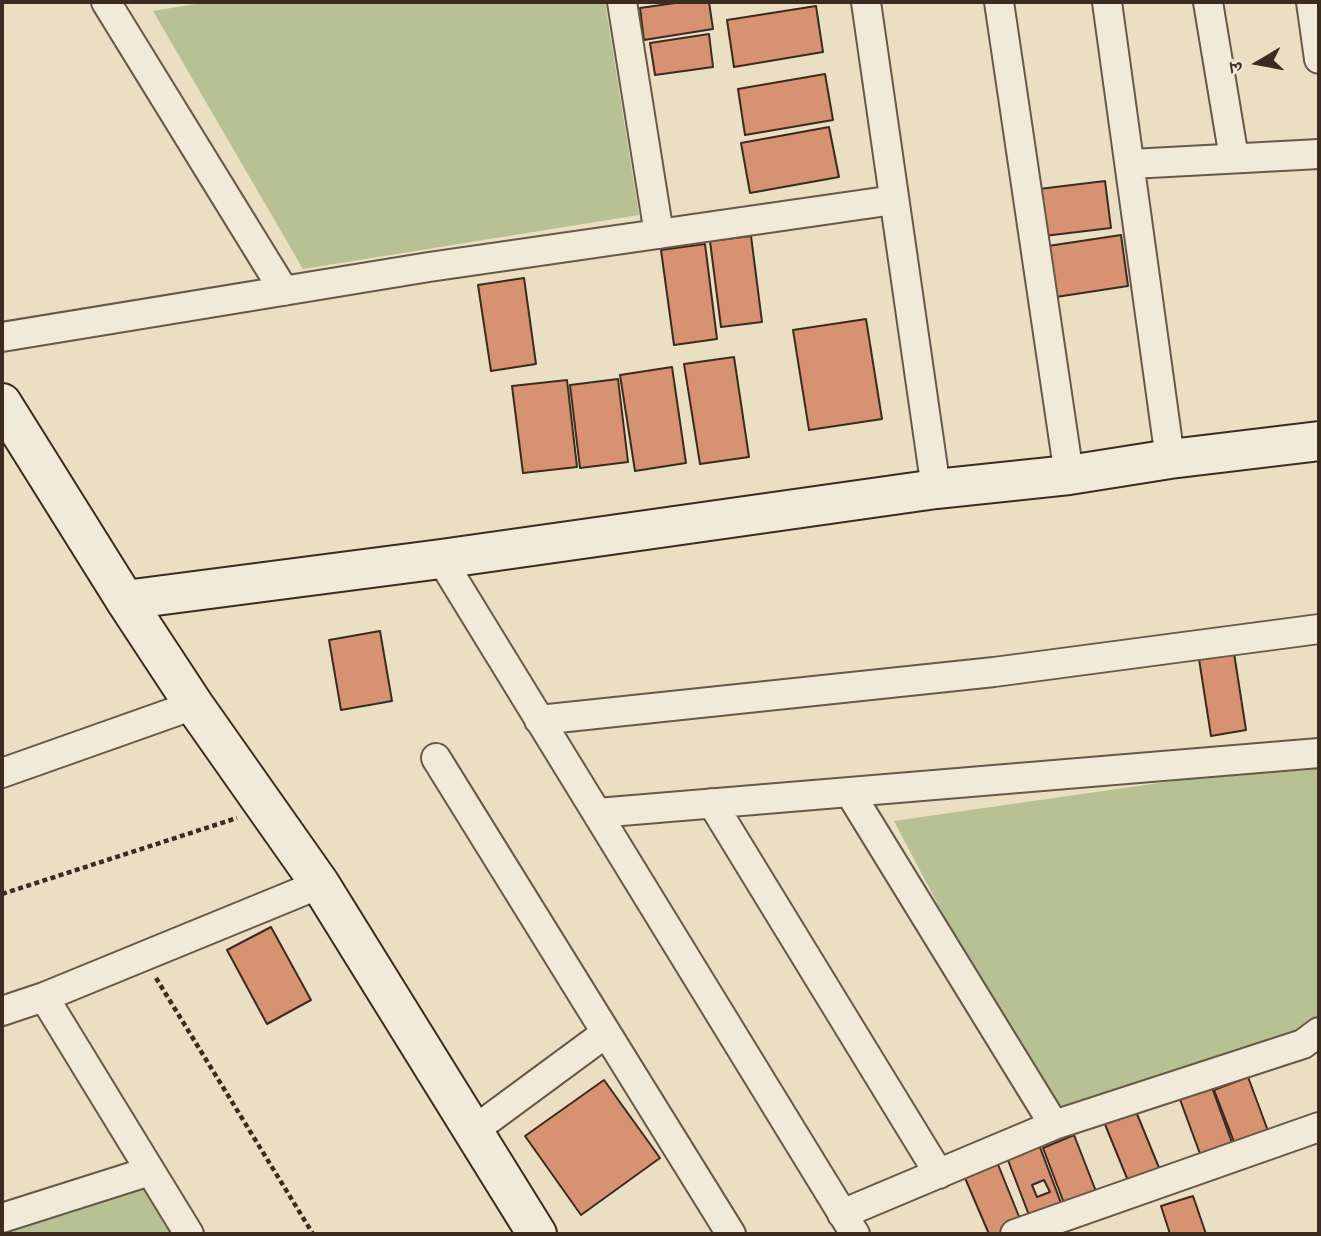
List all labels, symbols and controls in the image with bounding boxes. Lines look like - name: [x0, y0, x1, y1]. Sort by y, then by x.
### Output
- north arrow: [1223, 28, 1293, 98]
- text: उ: [1225, 60, 1250, 74]

